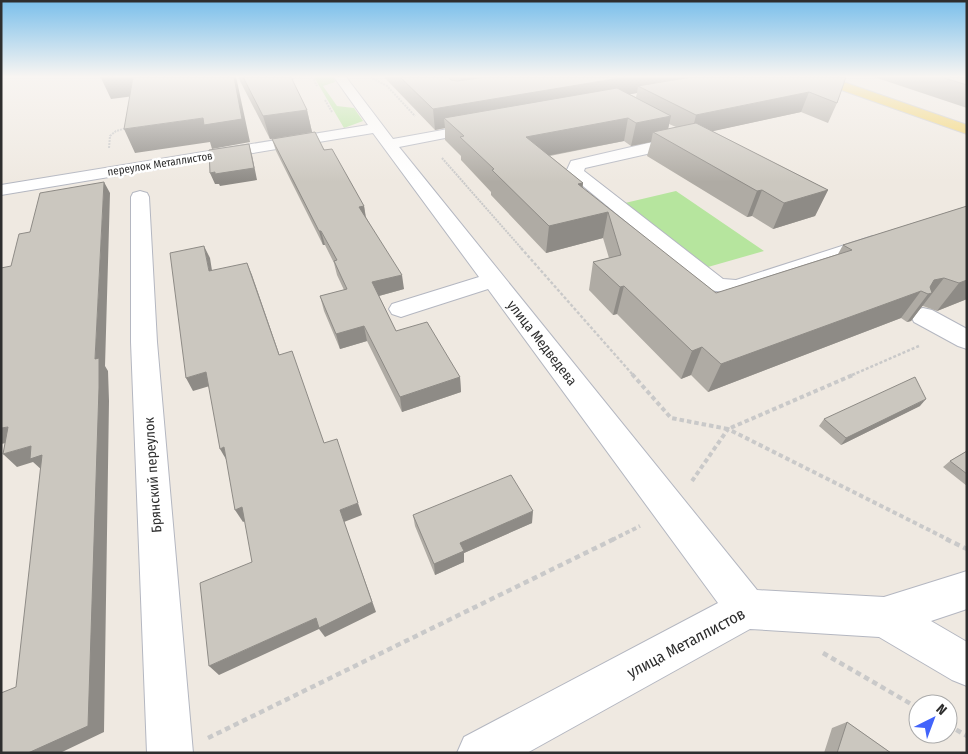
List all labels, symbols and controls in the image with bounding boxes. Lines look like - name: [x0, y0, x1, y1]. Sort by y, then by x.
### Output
- street label: переулок Металлистов: [106, 149, 214, 179]
- street label: улица Медведева: [503, 297, 581, 389]
- street label: Брянский переулок: [140, 416, 166, 533]
- street label: улица Металлистов: [624, 604, 748, 682]
- north arrow: [908, 694, 958, 744]
- text: N: [933, 701, 950, 719]

